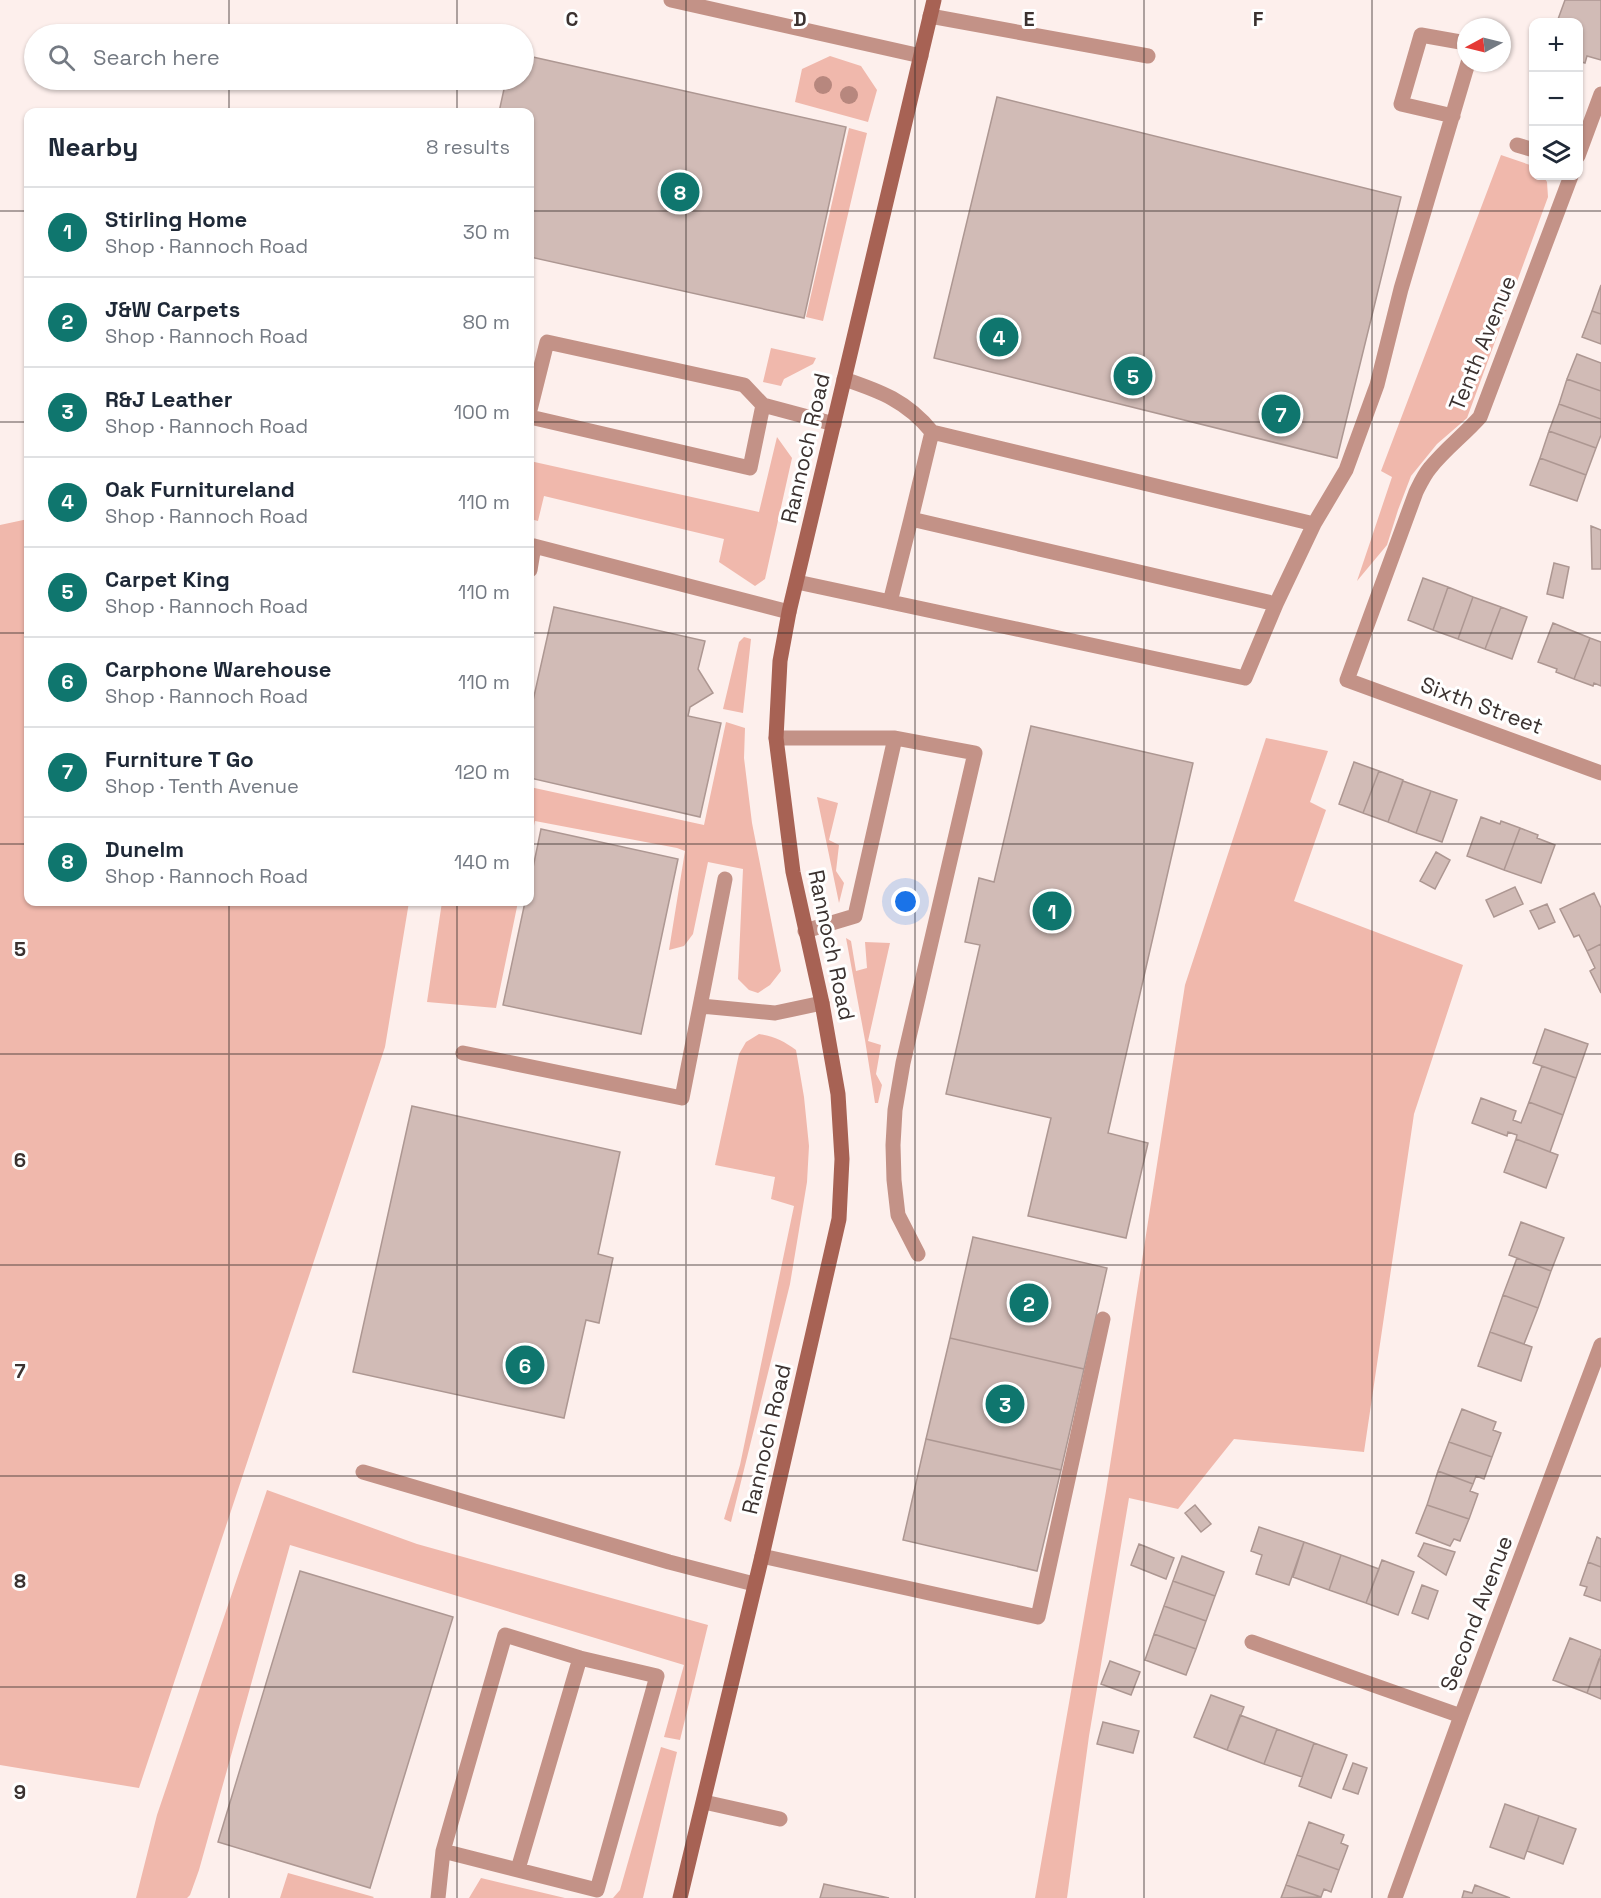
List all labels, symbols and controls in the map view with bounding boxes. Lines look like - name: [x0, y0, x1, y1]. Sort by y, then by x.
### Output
- text: C: [566, 6, 579, 32]
- text: D: [793, 6, 807, 32]
- text: E: [1023, 6, 1035, 32]
- text: F: [1253, 6, 1264, 32]
- north arrow: [1457, 18, 1511, 72]
- map controls: [1529, 18, 1583, 180]
- button: +: [1529, 18, 1583, 72]
- search box: [24, 24, 534, 90]
- icon: search: [45, 41, 78, 74]
- text: Search here: [93, 43, 220, 71]
- button: −: [1529, 72, 1583, 126]
- button: layers: [1529, 126, 1583, 180]
- text: Nearby: [48, 130, 138, 164]
- text: 8 results: [426, 134, 510, 160]
- pin: 8: [660, 170, 700, 214]
- text: Stirling Home: [105, 205, 247, 233]
- text: 1: [63, 219, 72, 245]
- text: 30 m: [463, 219, 510, 245]
- text: Shop · Rannoch Road: [105, 233, 308, 259]
- street label: Tenth Avenue: [1442, 271, 1522, 415]
- text: J&W Carpets: [105, 295, 240, 323]
- text: 2: [62, 309, 73, 335]
- text: 80 m: [462, 309, 510, 335]
- pin: 4: [980, 314, 1018, 360]
- text: Shop · Rannoch Road: [105, 323, 308, 349]
- pin: 5: [1114, 354, 1152, 398]
- street label: Rannoch Road: [774, 370, 836, 526]
- text: R&J Leather: [105, 385, 232, 413]
- pin: 7: [1262, 392, 1300, 436]
- text: 3: [61, 399, 74, 425]
- text: 100 m: [454, 399, 510, 425]
- text: Shop · Rannoch Road: [105, 413, 308, 439]
- text: Oak Furnitureland: [105, 475, 295, 503]
- text: 4: [61, 489, 74, 515]
- text: 110 m: [458, 489, 510, 515]
- text: Shop · Rannoch Road: [105, 503, 308, 529]
- text: Carpet King: [105, 565, 230, 593]
- text: 5: [62, 579, 74, 605]
- text: 110 m: [458, 579, 510, 605]
- text: Shop · Rannoch Road: [105, 593, 308, 619]
- text: Carphone Warehouse: [105, 655, 332, 683]
- text: 6: [61, 669, 74, 695]
- text: 110 m: [458, 669, 510, 695]
- street label: Sixth Street: [1417, 670, 1547, 740]
- text: Shop · Rannoch Road: [105, 683, 308, 709]
- text: Furniture T Go: [105, 745, 254, 773]
- text: 7: [62, 759, 73, 785]
- text: 120 m: [454, 759, 510, 785]
- text: Shop · Tenth Avenue: [105, 773, 299, 799]
- text: Dunelm: [105, 835, 184, 863]
- text: 8: [62, 849, 74, 875]
- text: 140 m: [454, 849, 510, 875]
- text: Shop · Rannoch Road: [105, 863, 308, 889]
- street label: Rannoch Road: [802, 867, 862, 1023]
- your location: [891, 887, 920, 916]
- pin: 1: [1032, 888, 1072, 934]
- text: 5: [14, 936, 26, 962]
- text: 6: [14, 1147, 26, 1173]
- pin: 2: [1010, 1280, 1048, 1326]
- pin: 6: [506, 1342, 544, 1388]
- text: 7: [14, 1358, 26, 1384]
- street label: Rannoch Road: [735, 1361, 797, 1517]
- pin: 3: [986, 1382, 1024, 1426]
- street label: Second Avenue: [1434, 1531, 1518, 1695]
- text: 8: [14, 1568, 26, 1594]
- text: 9: [14, 1779, 26, 1805]

